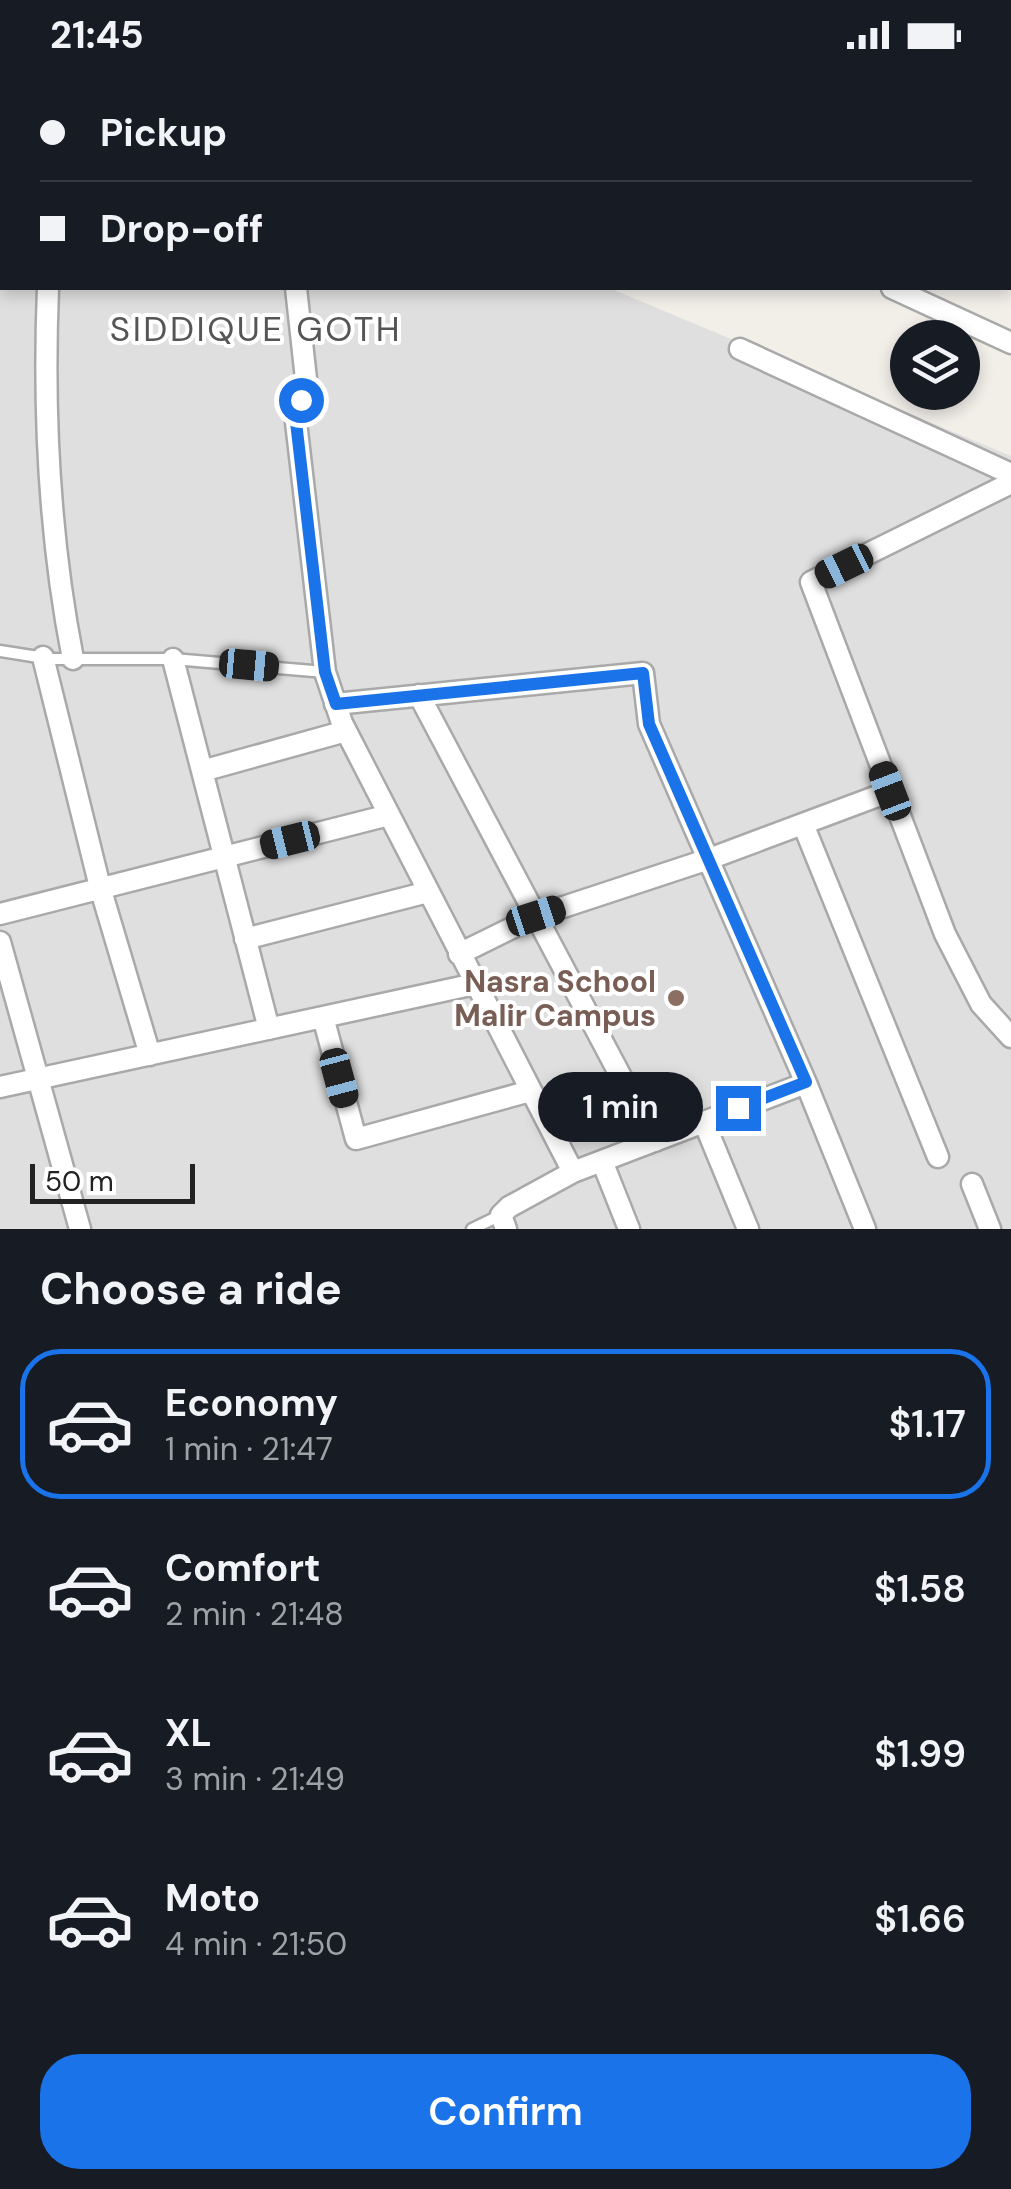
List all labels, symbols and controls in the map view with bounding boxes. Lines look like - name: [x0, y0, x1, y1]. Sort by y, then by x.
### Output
- text: 21:45: [50, 10, 144, 60]
- text: Pickup: [100, 108, 227, 158]
- text: Drop-off: [100, 204, 263, 254]
- district label: SIDDIQUE GOTH: [110, 306, 402, 352]
- map controls: [890, 320, 980, 410]
- button: layers: [890, 320, 980, 410]
- route start: [279, 378, 324, 423]
- car: [810, 539, 878, 593]
- car: [218, 647, 280, 683]
- car: [865, 758, 915, 824]
- car: [257, 818, 323, 862]
- car: [503, 892, 569, 940]
- place label: Nasra School Malir Campus: [454, 962, 656, 1035]
- marker: Nasra School Malir Campus: [665, 987, 687, 1009]
- car: [317, 1045, 361, 1111]
- callout: 1 min: [538, 1073, 703, 1143]
- text: 1 min: [582, 1086, 659, 1128]
- route end: [716, 1086, 761, 1131]
- scale bar: [30, 1159, 195, 1204]
- text: 50 m: [45, 1163, 114, 1200]
- text: Choose a ride: [40, 1259, 342, 1318]
- text: Economy: [165, 1378, 338, 1428]
- icon: car: [45, 1379, 135, 1469]
- text: $1.17: [889, 1399, 966, 1449]
- text: 1 min · 21:47: [165, 1428, 333, 1470]
- text: Comfort: [165, 1543, 321, 1593]
- icon: car: [45, 1544, 135, 1634]
- text: $1.58: [874, 1564, 966, 1614]
- text: 2 min · 21:48: [165, 1593, 344, 1635]
- text: XL: [165, 1708, 212, 1758]
- icon: car: [45, 1709, 135, 1799]
- text: $1.99: [874, 1729, 966, 1779]
- text: 3 min · 21:49: [165, 1758, 345, 1800]
- text: Moto: [165, 1873, 260, 1923]
- icon: car: [45, 1874, 135, 1964]
- text: $1.66: [874, 1894, 966, 1944]
- text: 4 min · 21:50: [165, 1923, 347, 1965]
- button: Confirm: [40, 2054, 971, 2169]

